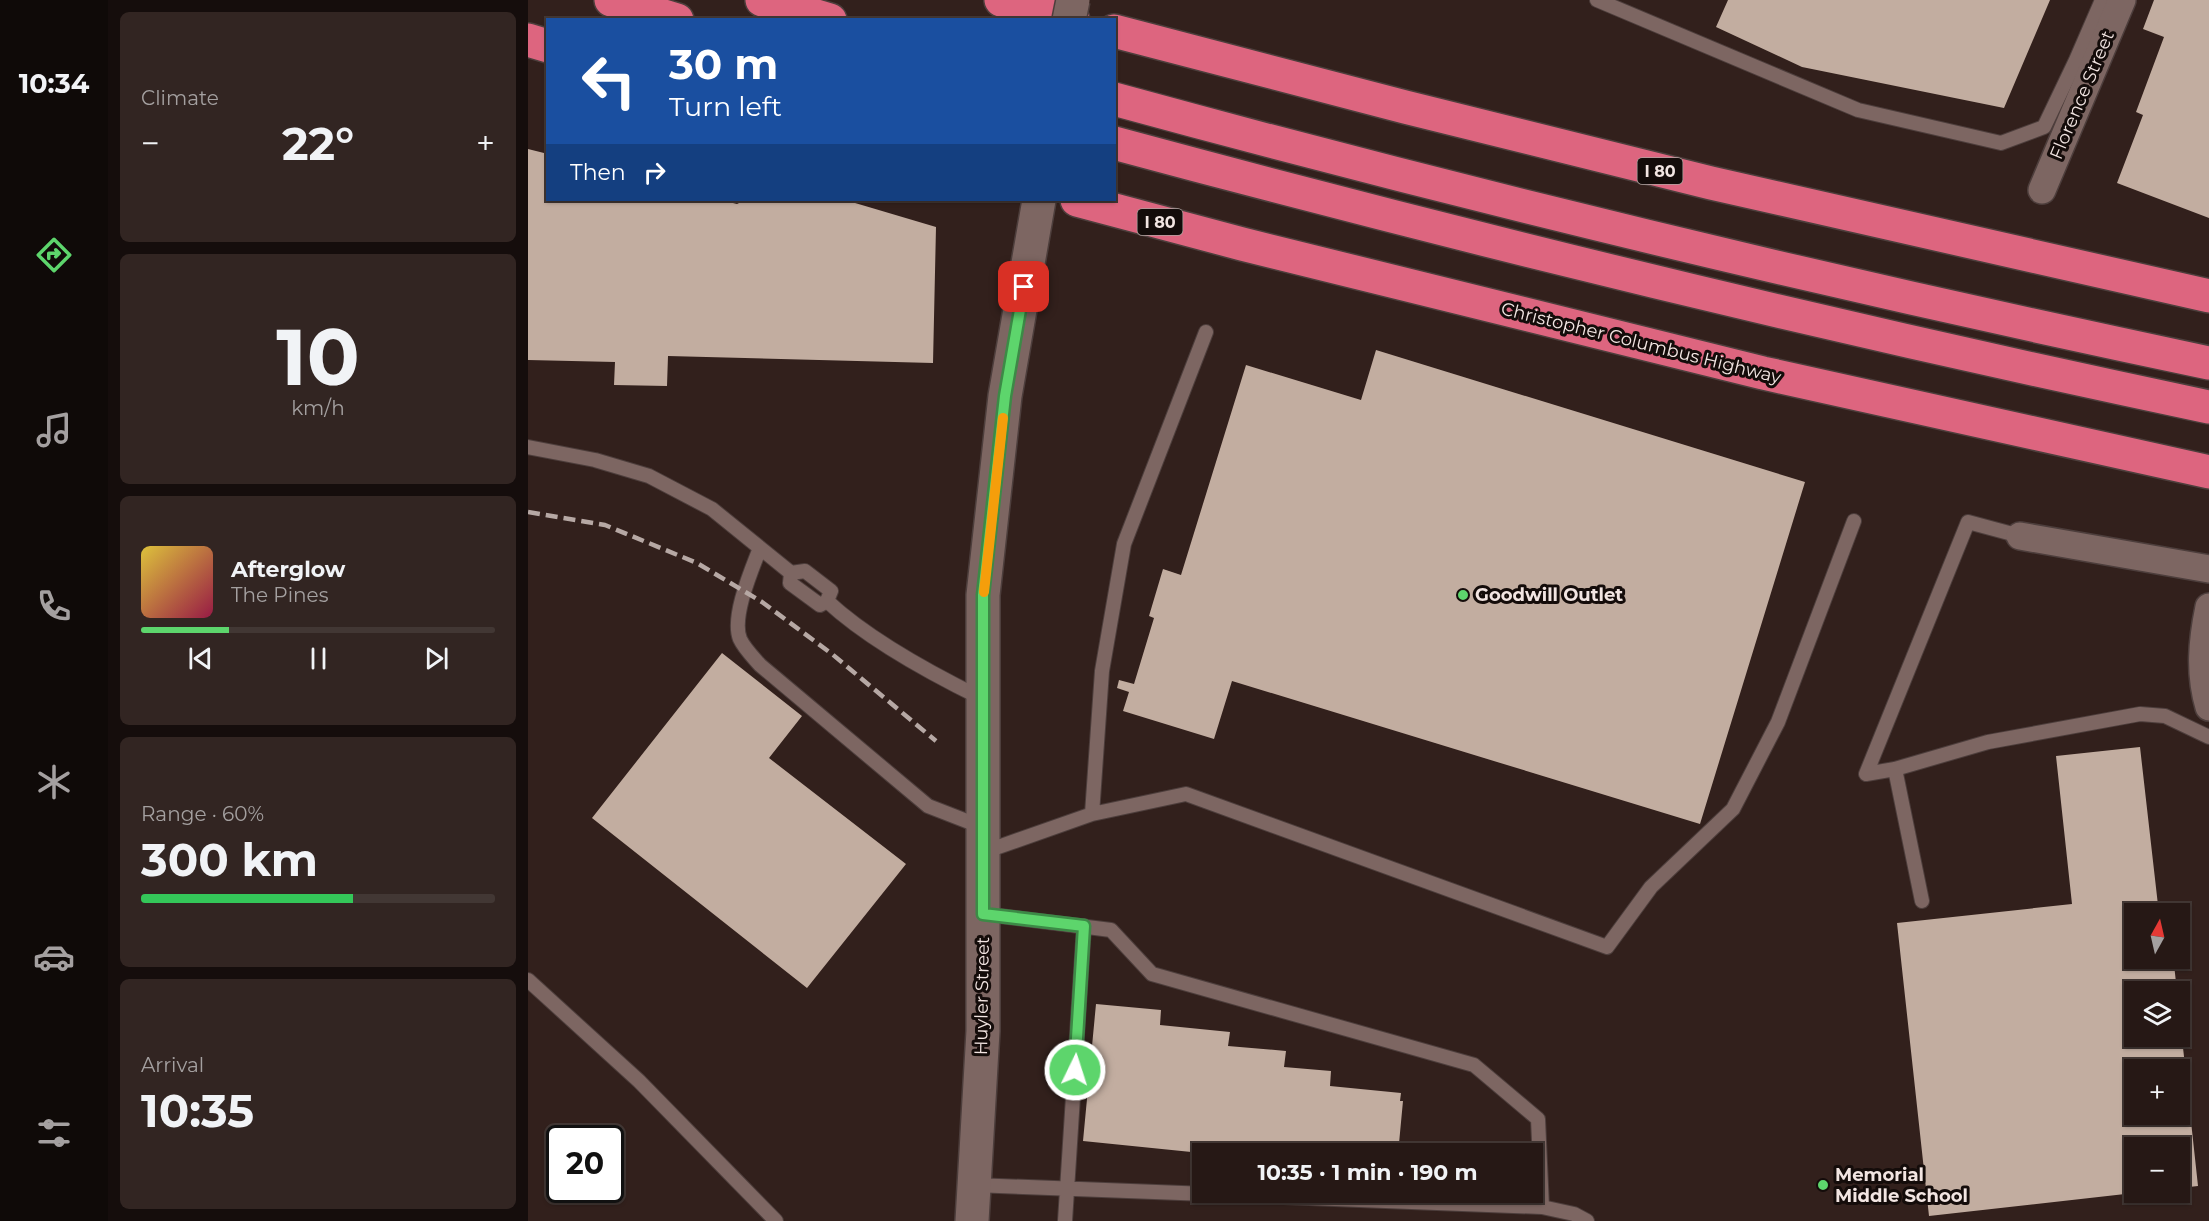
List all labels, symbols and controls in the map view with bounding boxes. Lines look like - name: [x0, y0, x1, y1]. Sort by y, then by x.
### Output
- street label: Florence Street: [2045, 27, 2119, 163]
- text: 30 m: [669, 38, 778, 90]
- icon: left: [570, 42, 648, 120]
- text: 10:34: [19, 67, 89, 100]
- text: Climate: [141, 86, 219, 110]
- text: Turn left: [669, 90, 782, 123]
- text: 22°: [282, 116, 354, 171]
- text: −: [141, 123, 160, 163]
- text: +: [476, 123, 495, 163]
- icon: right: [638, 156, 671, 189]
- road number: I 80: [1638, 158, 1682, 184]
- text: Then: [570, 159, 626, 186]
- road number: I 80: [1138, 209, 1182, 235]
- icon: directions: [33, 234, 75, 276]
- pin: [998, 261, 1049, 312]
- icon: arrive: [1007, 270, 1040, 303]
- street label: Christopher Columbus Highway: [1499, 298, 1784, 389]
- text: 10: [276, 309, 360, 405]
- text: km/h: [291, 396, 345, 420]
- icon: music: [33, 409, 75, 451]
- text: Afterglow: [231, 556, 345, 583]
- text: The Pines: [231, 583, 328, 607]
- place label: Goodwill Outlet: [1475, 584, 1623, 606]
- icon: phone: [33, 585, 75, 627]
- marker: Goodwill Outlet: [1456, 588, 1470, 602]
- icon: previous: [184, 642, 217, 675]
- icon: pause: [302, 642, 335, 675]
- icon: next: [420, 642, 453, 675]
- icon: climate: [33, 761, 75, 803]
- text: Range · 60%: [141, 802, 264, 826]
- text: 300 km: [141, 832, 318, 887]
- north arrow: [2124, 903, 2190, 969]
- map controls: [2124, 903, 2190, 1203]
- icon: car: [33, 936, 75, 978]
- street label: Huyler Street: [970, 937, 994, 1055]
- button: layers: [2124, 981, 2190, 1047]
- position arrow: [1043, 1038, 1107, 1102]
- text: Arrival: [141, 1053, 204, 1077]
- button: +: [2124, 1059, 2190, 1125]
- text: 10:35: [141, 1083, 254, 1138]
- icon: filters: [33, 1112, 75, 1154]
- speed limit sign: 20: [546, 1125, 624, 1203]
- button: −: [2124, 1137, 2190, 1203]
- text: 10:35 · 1 min · 190 m: [1257, 1159, 1478, 1186]
- place label: Memorial Middle School: [1835, 1164, 1968, 1207]
- marker: Memorial Middle School: [1816, 1178, 1830, 1192]

